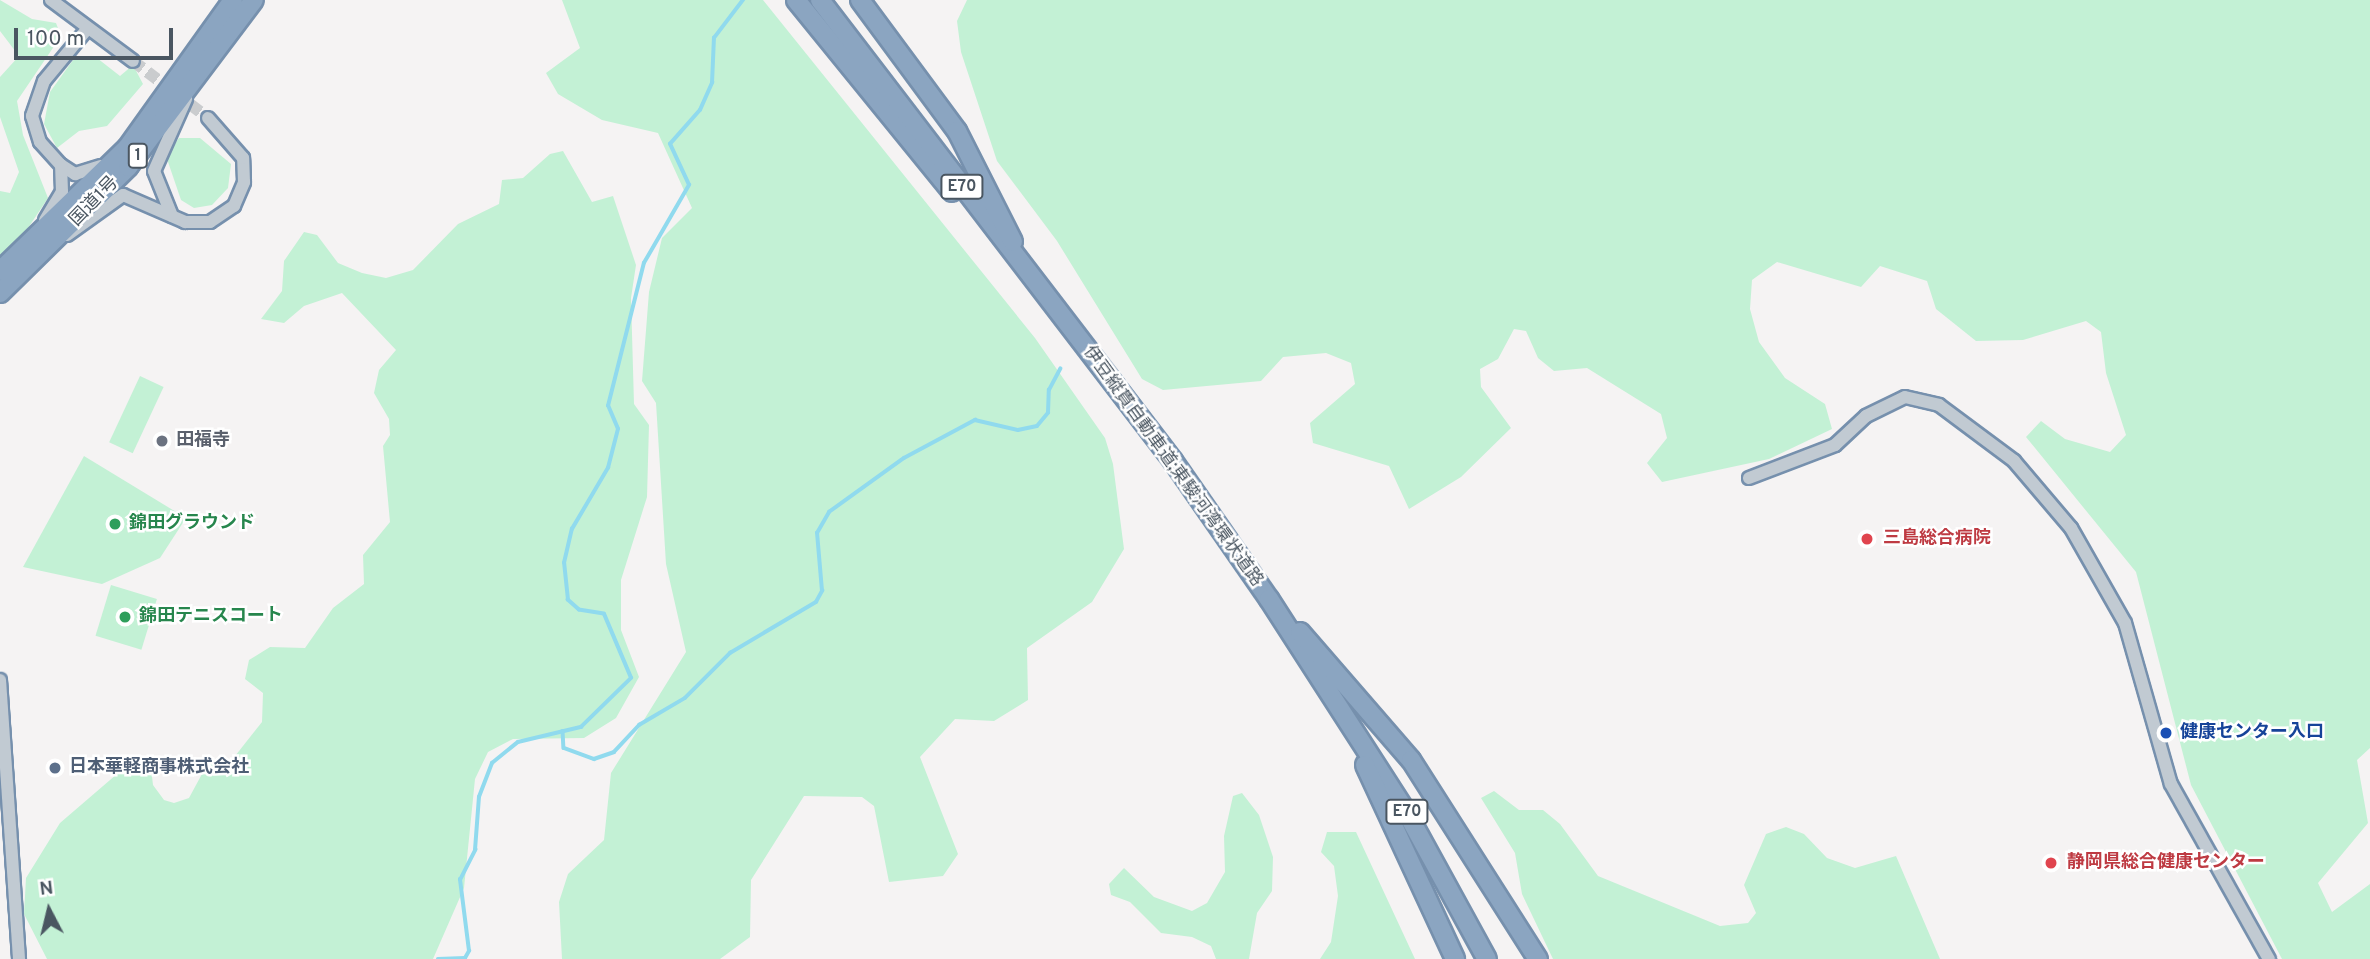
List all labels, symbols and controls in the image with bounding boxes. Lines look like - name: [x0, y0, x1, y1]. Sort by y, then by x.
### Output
- scale bar: [18, 14, 177, 58]
- text: 100 m: [27, 26, 84, 53]
- road number: 1: [128, 144, 148, 168]
- street label: 国道1号: [66, 173, 124, 231]
- road number: E70: [939, 174, 985, 200]
- street label: 伊豆縦貫自動車道;東駿河湾環状道路: [1077, 343, 1267, 591]
- place label: 田福寺: [176, 430, 230, 452]
- marker: 田福寺: [154, 433, 170, 449]
- place label: 錦田グラウンド: [129, 513, 255, 535]
- marker: 錦田グラウンド: [107, 516, 123, 532]
- place label: 三島総合病院: [1883, 528, 1991, 550]
- marker: 三島総合病院: [1857, 529, 1877, 549]
- place label: 錦田テニスコート: [139, 606, 283, 628]
- marker: 錦田テニスコート: [117, 609, 133, 625]
- place label: 健康センター入口: [2180, 722, 2324, 744]
- marker: 健康センター入口: [2158, 725, 2174, 741]
- place label: 日本華軽商事株式会社: [69, 757, 249, 779]
- marker: 日本華軽商事株式会社: [47, 760, 63, 776]
- road number: E70: [1384, 800, 1430, 824]
- place label: 静岡県総合健康センター: [2067, 852, 2265, 874]
- marker: 静岡県総合健康センター: [2041, 853, 2061, 873]
- north arrow: [14, 875, 84, 945]
- text: N: [38, 876, 55, 902]

